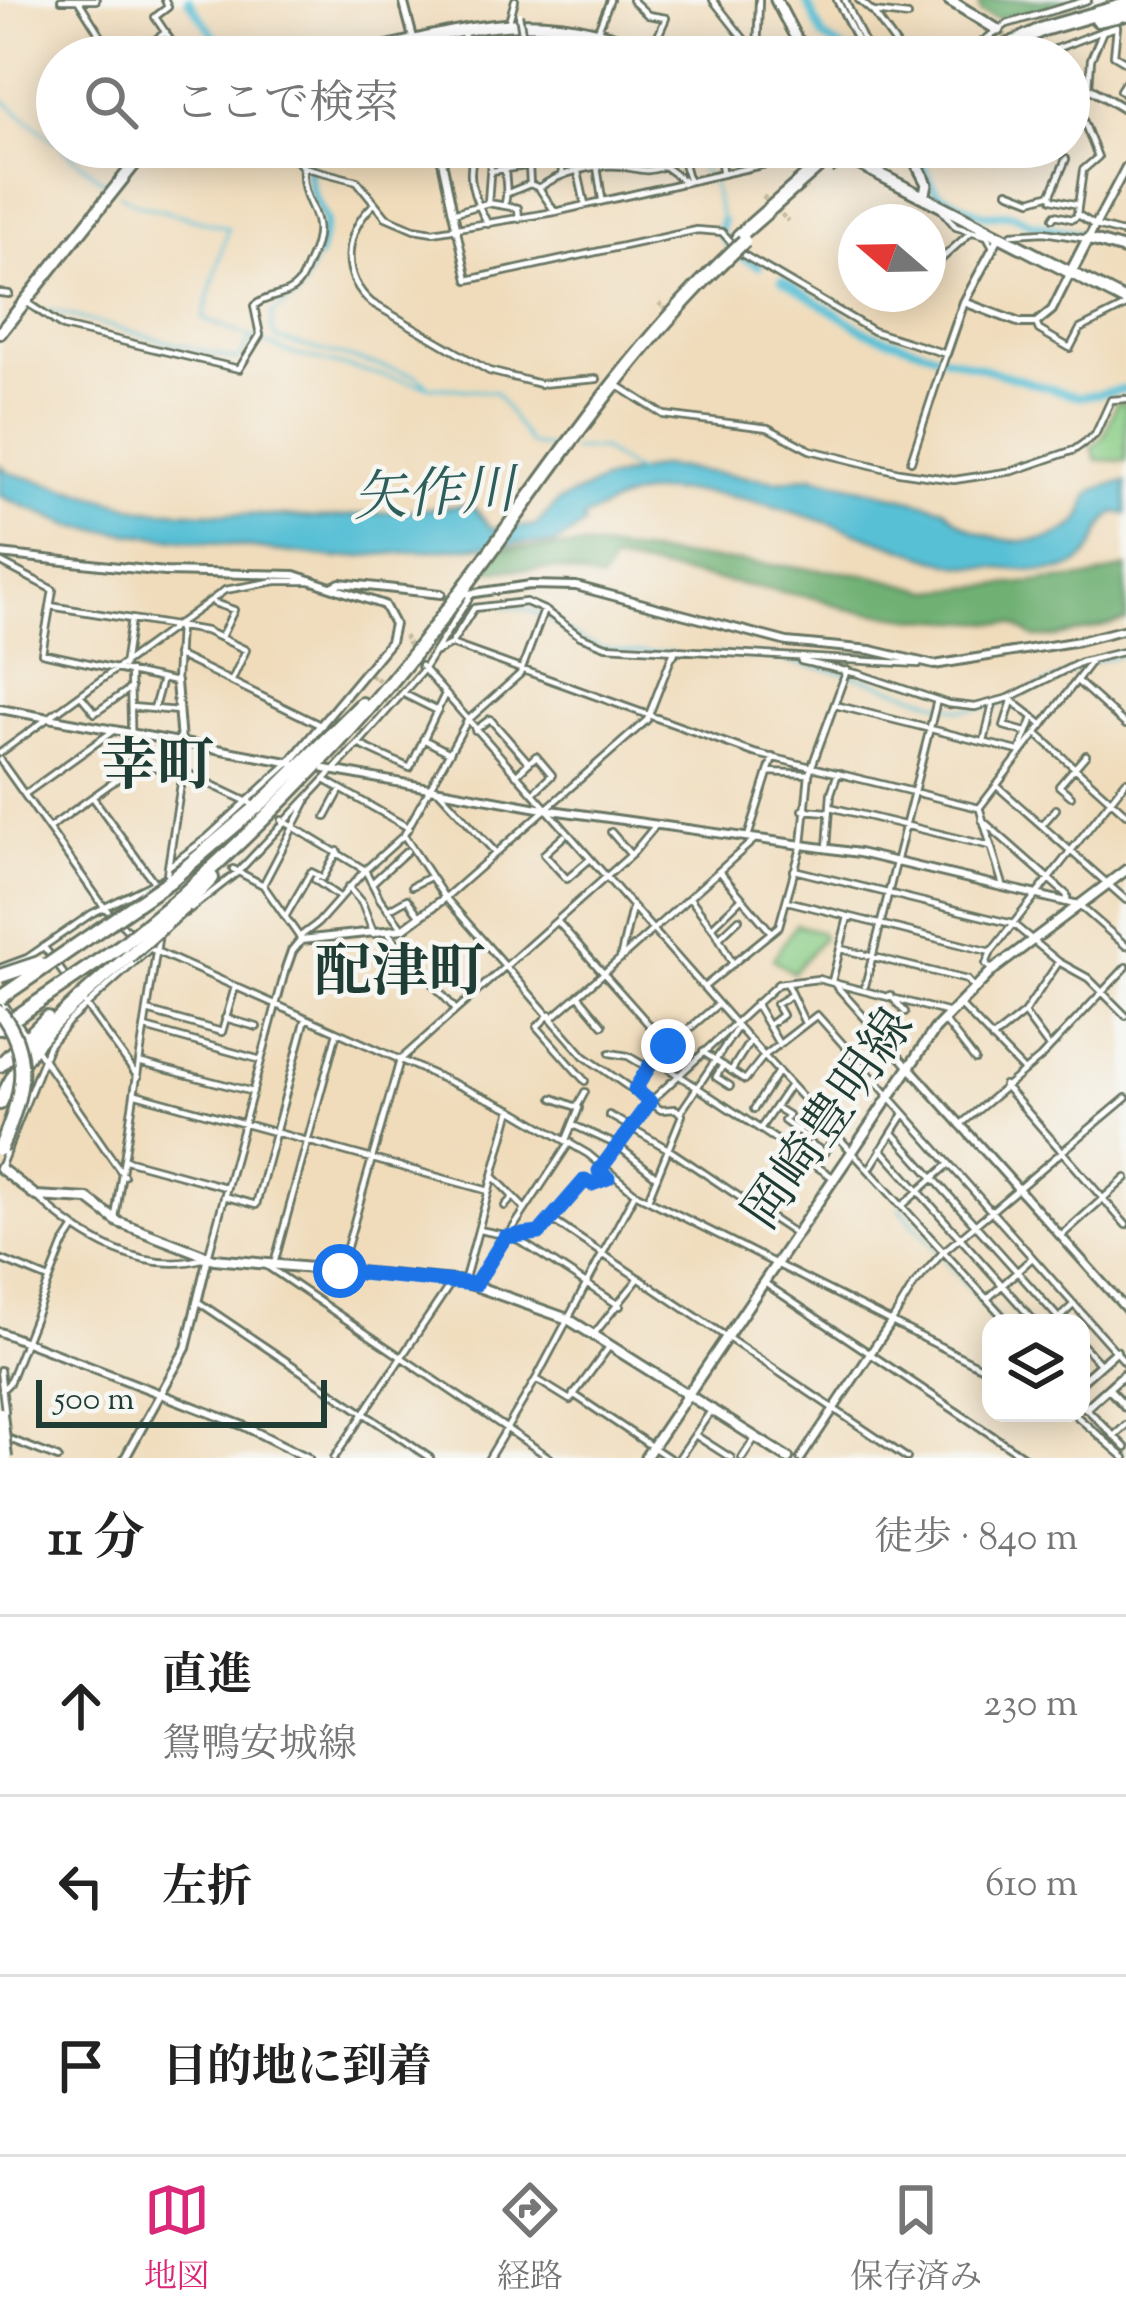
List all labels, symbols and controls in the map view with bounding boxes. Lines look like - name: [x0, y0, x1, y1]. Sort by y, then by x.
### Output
- search box: [36, 36, 1090, 168]
- icon: search: [78, 69, 144, 135]
- text: ここで検索: [174, 74, 399, 139]
- north arrow: [838, 204, 946, 312]
- water label: 矢作川: [351, 455, 522, 541]
- district label: 幸町: [100, 729, 214, 811]
- district label: 配津町: [315, 935, 486, 1017]
- street label: 岡崎豊明線: [728, 996, 934, 1246]
- route end: [641, 1019, 695, 1073]
- route start: [313, 1244, 367, 1298]
- map controls: [982, 1314, 1090, 1422]
- button: layers: [982, 1314, 1090, 1422]
- scale bar: [36, 1374, 327, 1427]
- text: 500 m: [54, 1377, 135, 1425]
- text: 11 分: [48, 1505, 145, 1578]
- text: 徒歩 · 840 m: [874, 1512, 1078, 1568]
- text: 直進: [162, 1646, 252, 1711]
- icon: ahead: [48, 1673, 114, 1739]
- text: 230 m: [983, 1678, 1078, 1734]
- text: 鴛鴨安城線: [162, 1719, 357, 1775]
- icon: left: [48, 1853, 114, 1919]
- text: 左折: [162, 1858, 252, 1923]
- text: 610 m: [985, 1858, 1078, 1914]
- icon: arrive: [48, 2033, 114, 2099]
- text: 目的地に到着: [162, 2038, 432, 2103]
- tab: 地図: [144, 2177, 210, 2303]
- tab: 経路: [497, 2177, 563, 2303]
- tab: 保存済み: [850, 2177, 982, 2303]

